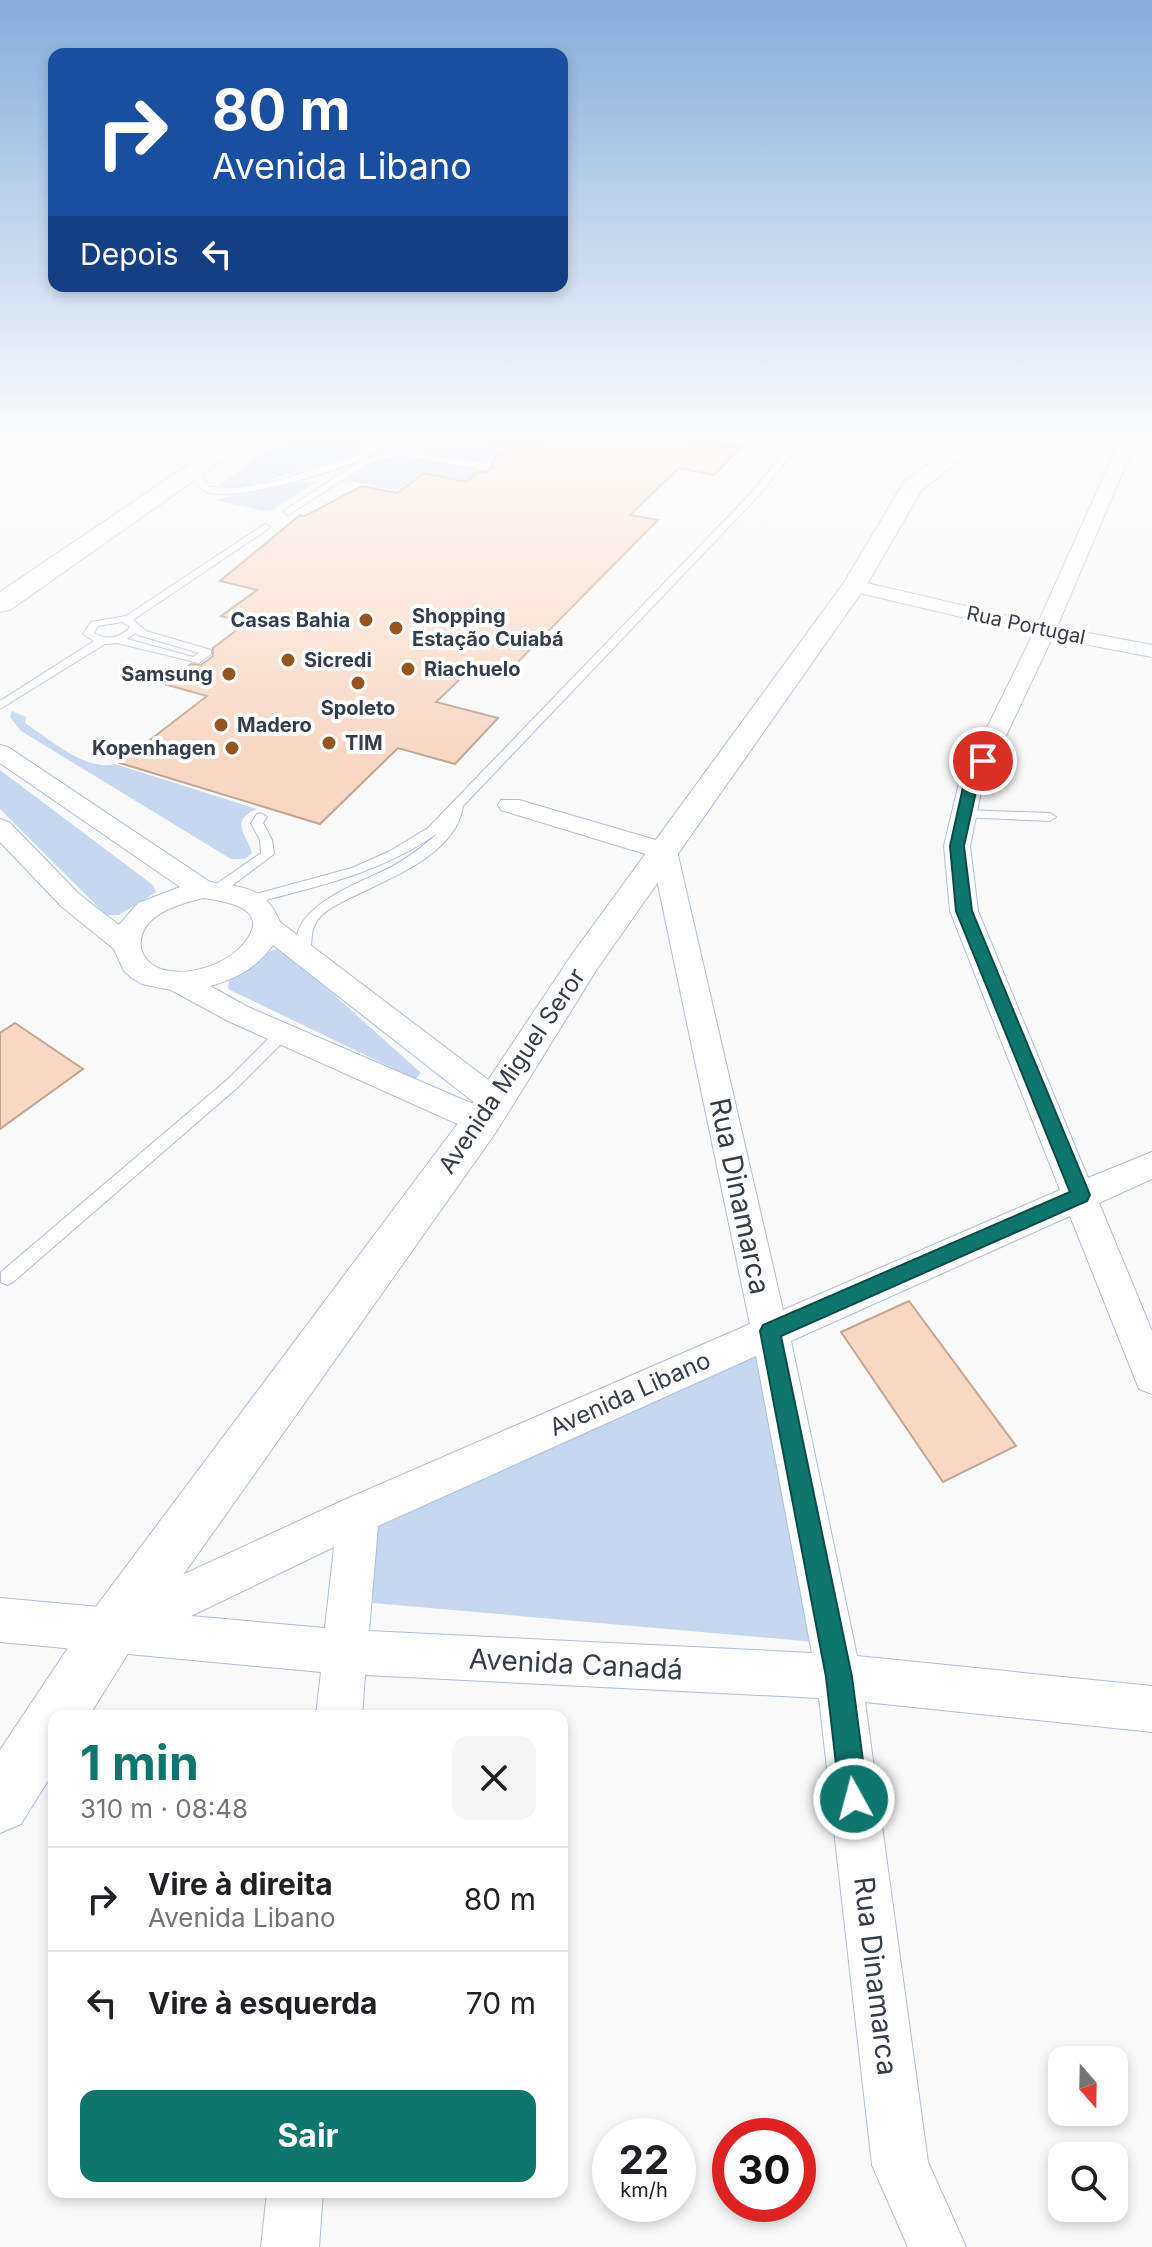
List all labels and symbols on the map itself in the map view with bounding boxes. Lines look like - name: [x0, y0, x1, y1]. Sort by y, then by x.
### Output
- street label: Rua Portugal: [964, 601, 1088, 649]
- place label: Shopping Estação Cuiabá: [412, 604, 564, 651]
- place label: Casas Bahia: [231, 608, 350, 632]
- marker: Casas Bahia: [357, 611, 375, 629]
- marker: Shopping Estação Cuiabá: [387, 619, 405, 637]
- place label: Sicredi: [304, 648, 372, 672]
- marker: Sicredi: [279, 651, 297, 669]
- place label: Riachuelo: [424, 657, 520, 681]
- marker: Riachuelo: [399, 660, 417, 678]
- place label: Samsung: [121, 662, 213, 686]
- marker: Samsung: [220, 665, 238, 683]
- marker: Spoleto: [349, 674, 367, 692]
- place label: Spoleto: [321, 696, 395, 720]
- place label: Madero: [237, 713, 312, 737]
- marker: Madero: [212, 716, 230, 734]
- pin: [949, 727, 1017, 795]
- place label: TIM: [345, 731, 383, 755]
- marker: TIM: [320, 734, 338, 752]
- place label: Kopenhagen: [92, 736, 216, 760]
- marker: Kopenhagen: [223, 739, 241, 757]
- street label: Avenida Miguel Seror: [432, 963, 591, 1179]
- street label: Rua Dinamarca: [703, 1095, 777, 1297]
- street label: Avenida Libano: [545, 1345, 715, 1442]
- street label: Avenida Canadá: [468, 1641, 684, 1687]
- position arrow: [812, 1757, 896, 1841]
- street label: Rua Dinamarca: [847, 1875, 905, 2077]
- north arrow: [1048, 2046, 1128, 2126]
- speed limit sign: 30: [712, 2118, 816, 2222]

